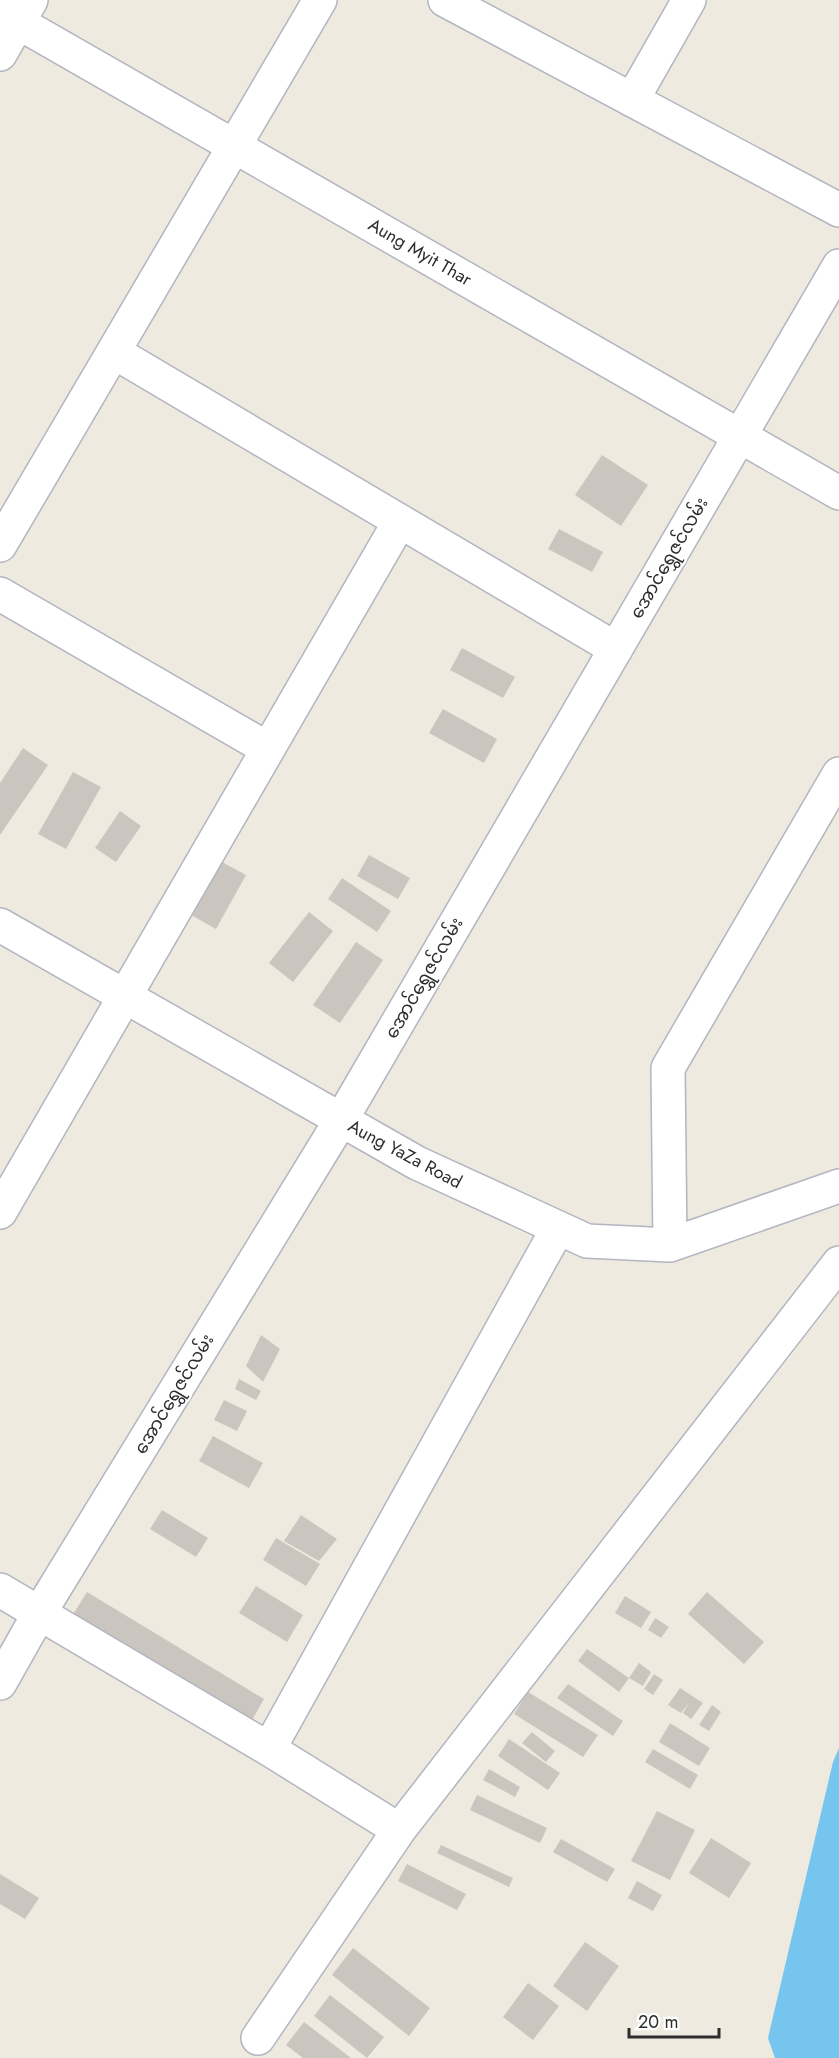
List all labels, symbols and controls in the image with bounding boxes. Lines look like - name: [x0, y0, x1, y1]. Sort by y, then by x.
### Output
- street label: Aung Myit Thar: [363, 212, 477, 293]
- street label: အောင်ရွှေဇင်လမ်း: [624, 492, 716, 625]
- street label: အောင်ရွှေဇင်လမ်း: [379, 912, 471, 1045]
- street label: Aung YaZa Road: [343, 1113, 467, 1195]
- street label: အောင်ရွှေဇင်လမ်း: [128, 1329, 222, 1460]
- scale bar: [629, 2001, 719, 2039]
- text: 20 m: [638, 2009, 678, 2035]

